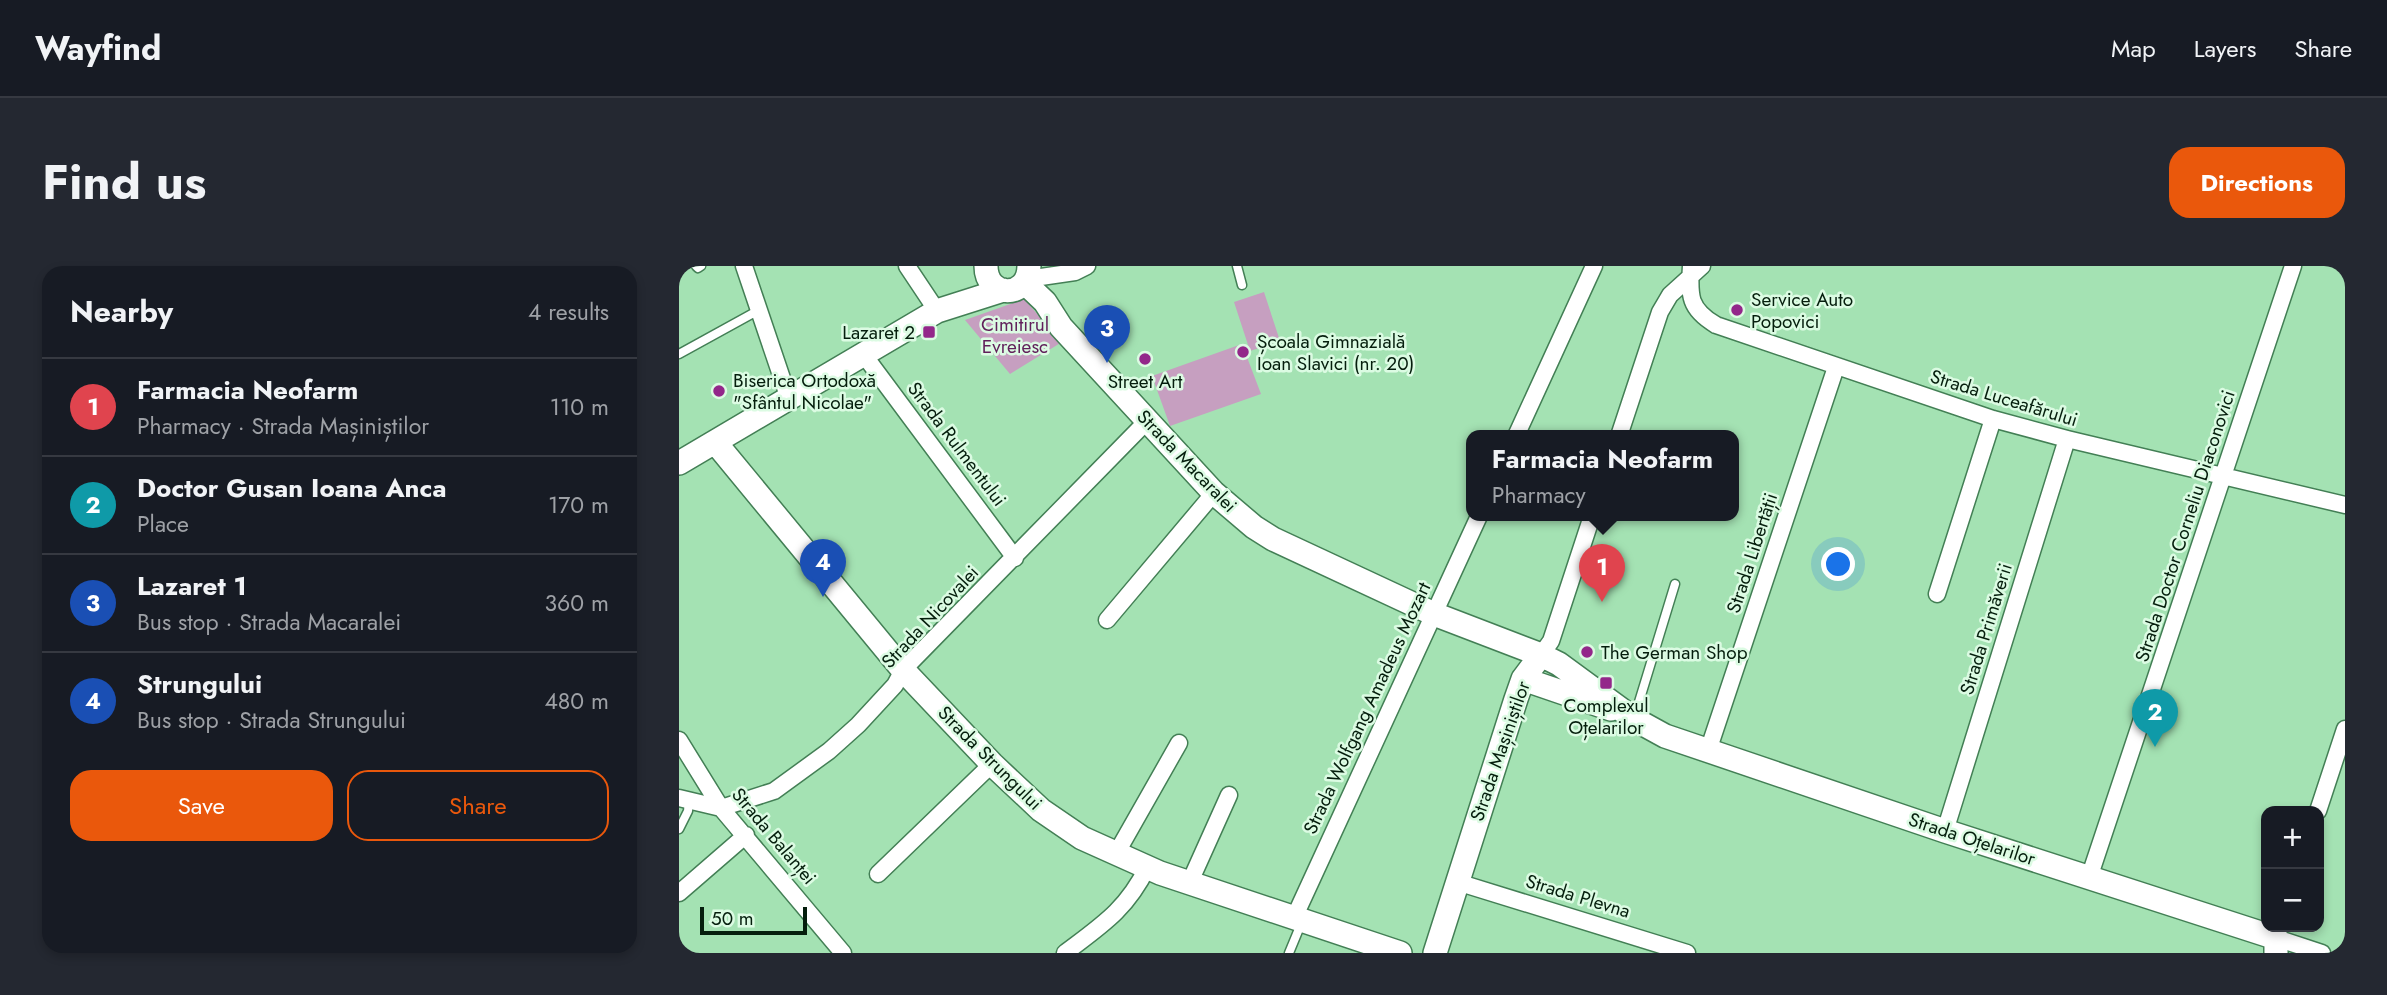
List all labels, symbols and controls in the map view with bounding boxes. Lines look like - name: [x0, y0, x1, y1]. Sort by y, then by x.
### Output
- text: Wayfind: [35, 25, 161, 72]
- text: Map: [2111, 31, 2156, 66]
- text: Layers: [2194, 31, 2256, 66]
- text: Share: [2294, 31, 2352, 66]
- text: Find us: [42, 147, 206, 217]
- button: Directions: [2169, 147, 2345, 218]
- place label: Service Auto Popovici: [1751, 286, 1853, 335]
- text: Nearby: [70, 290, 173, 333]
- text: 4 results: [528, 295, 609, 329]
- marker: Service Auto Popovici: [1729, 302, 1745, 318]
- pin: 3: [1084, 305, 1130, 363]
- park label: Cimitirul Evreiesc: [981, 311, 1049, 360]
- place label: Lazaret 2: [842, 319, 915, 346]
- marker: Lazaret 2: [921, 324, 937, 340]
- place label: Școala Gimnazială Ioan Slavici (nr. 20): [1257, 328, 1414, 377]
- marker: Școala Gimnazială Ioan Slavici (nr. 20): [1235, 344, 1251, 360]
- marker: Street Art: [1137, 351, 1153, 367]
- street label: Strada Luceafărului: [1927, 363, 2081, 433]
- place label: Biserica Ortodoxă "Sfântul Nicolae": [733, 367, 876, 416]
- place label: Street Art: [1108, 368, 1183, 395]
- text: Farmacia Neofarm: [137, 371, 358, 409]
- street label: Strada Rulmentului: [901, 376, 1013, 512]
- marker: Biserica Ortodoxă "Sfântul Nicolae": [711, 383, 727, 399]
- street label: Strada Doctor Corneliu Diaconovici: [2128, 387, 2242, 665]
- text: 1: [87, 390, 99, 424]
- text: 110 m: [550, 390, 609, 424]
- street label: Strada Macaralei: [1131, 403, 1243, 519]
- text: Pharmacy · Strada Mașiniștilor: [137, 409, 429, 443]
- popup: [1466, 430, 1739, 521]
- text: Farmacia Neofarm: [1492, 440, 1713, 478]
- text: Doctor Gusan Ioana Anca: [137, 469, 446, 507]
- text: Pharmacy: [1492, 478, 1586, 512]
- text: 2: [85, 488, 101, 522]
- text: 170 m: [548, 488, 609, 522]
- street label: Strada Libertății: [1720, 489, 1784, 617]
- text: Place: [137, 507, 189, 541]
- pin: 4: [800, 539, 846, 597]
- pin: 1: [1579, 544, 1625, 602]
- your location: [1821, 547, 1855, 581]
- street label: Strada Nicovalei: [875, 560, 985, 674]
- street label: Strada Primăverii: [1953, 560, 2019, 698]
- text: Lazaret 1: [137, 567, 247, 605]
- street label: Strada Wolfgang Amadeus Mozart: [1297, 577, 1438, 838]
- text: 3: [86, 586, 100, 620]
- text: 360 m: [545, 586, 609, 620]
- text: Bus stop · Strada Macaralei: [137, 605, 401, 639]
- place label: The German Shop: [1601, 639, 1748, 666]
- marker: The German Shop: [1579, 644, 1595, 660]
- text: Strungului: [137, 665, 262, 703]
- marker: Complexul Oțelarilor: [1598, 675, 1614, 691]
- street label: Strada Mașiniștilor: [1463, 677, 1537, 825]
- text: 4: [85, 684, 101, 718]
- text: 480 m: [544, 684, 609, 718]
- pin: 2: [2132, 689, 2178, 747]
- place label: Complexul Oțelarilor: [1563, 692, 1649, 741]
- street label: Strada Strungului: [932, 700, 1048, 816]
- text: Bus stop · Strada Strungului: [137, 703, 406, 737]
- button: Save: [70, 770, 333, 841]
- button: Share: [347, 770, 609, 841]
- street label: Strada Balanței: [725, 782, 823, 890]
- street label: Strada Oțelarilor: [1905, 806, 2039, 872]
- map controls: [2261, 806, 2324, 932]
- button: +: [2261, 806, 2324, 869]
- street label: Strada Plevna: [1522, 867, 1634, 925]
- button: −: [2261, 869, 2324, 932]
- scale bar: [700, 904, 807, 936]
- text: 50 m: [711, 905, 754, 932]

